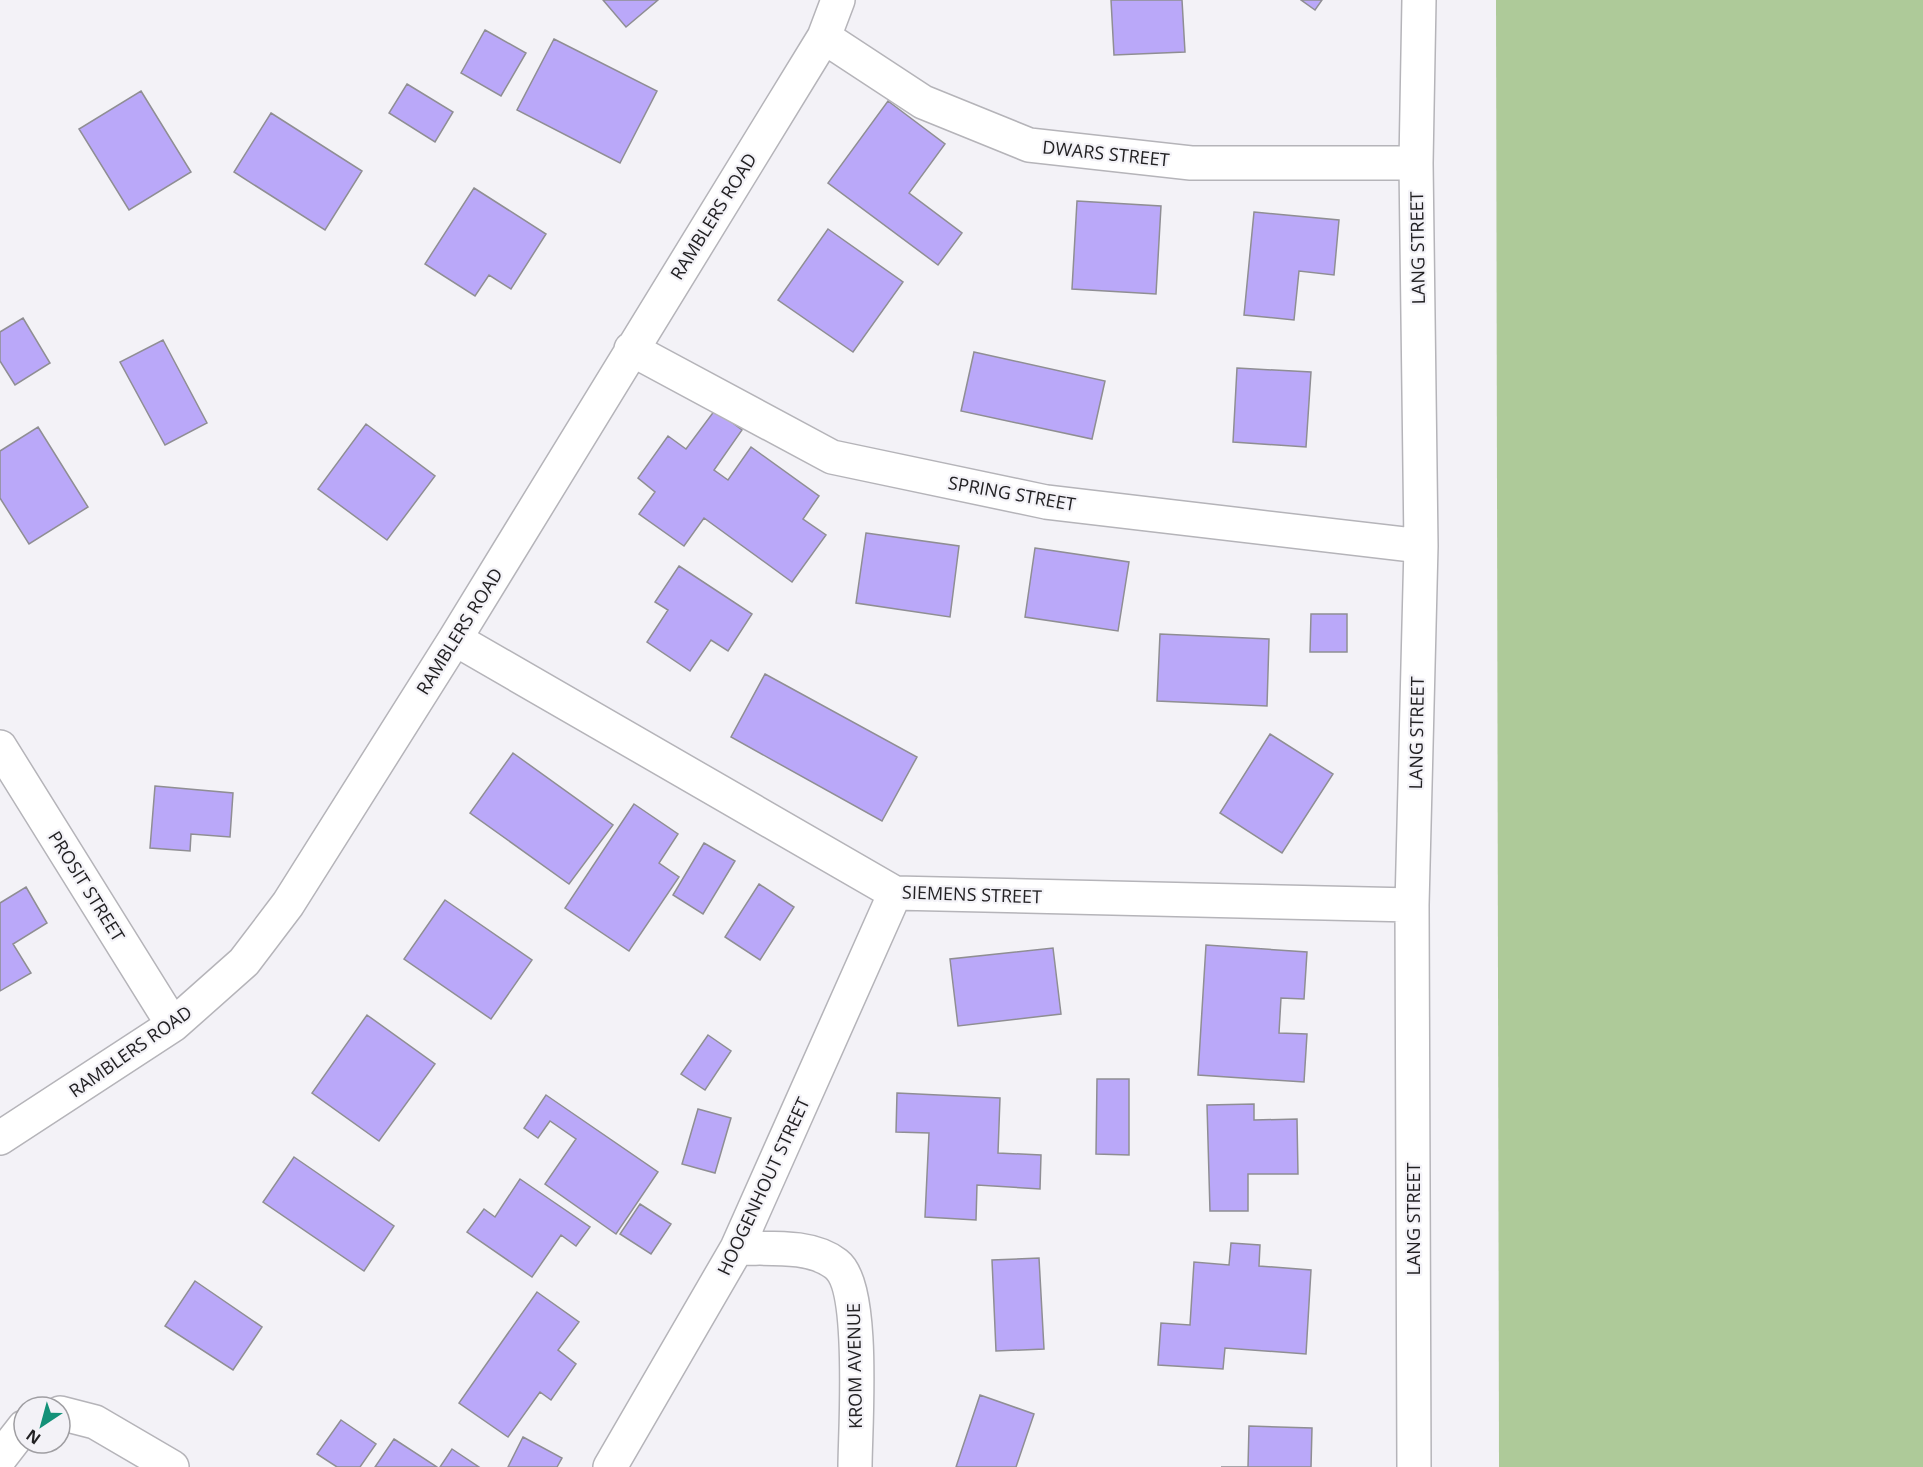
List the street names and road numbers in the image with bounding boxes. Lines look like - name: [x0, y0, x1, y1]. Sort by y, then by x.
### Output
- street label: DWARS STREET: [1041, 134, 1171, 172]
- street label: RAMBLERS ROAD: [664, 148, 762, 284]
- street label: LANG STREET: [1404, 191, 1430, 305]
- street label: SPRING STREET: [946, 470, 1078, 516]
- street label: RAMBLERS ROAD: [410, 563, 508, 699]
- street label: LANG STREET: [1403, 676, 1429, 790]
- street label: PROSIT STREET: [43, 826, 131, 946]
- street label: SIEMENS STREET: [902, 880, 1042, 908]
- street label: RAMBLERS ROAD: [64, 1000, 196, 1102]
- street label: HOOGENHOUT STREET: [711, 1093, 815, 1279]
- street label: LANG STREET: [1401, 1162, 1425, 1275]
- street label: KROM AVENUE: [841, 1303, 867, 1429]

